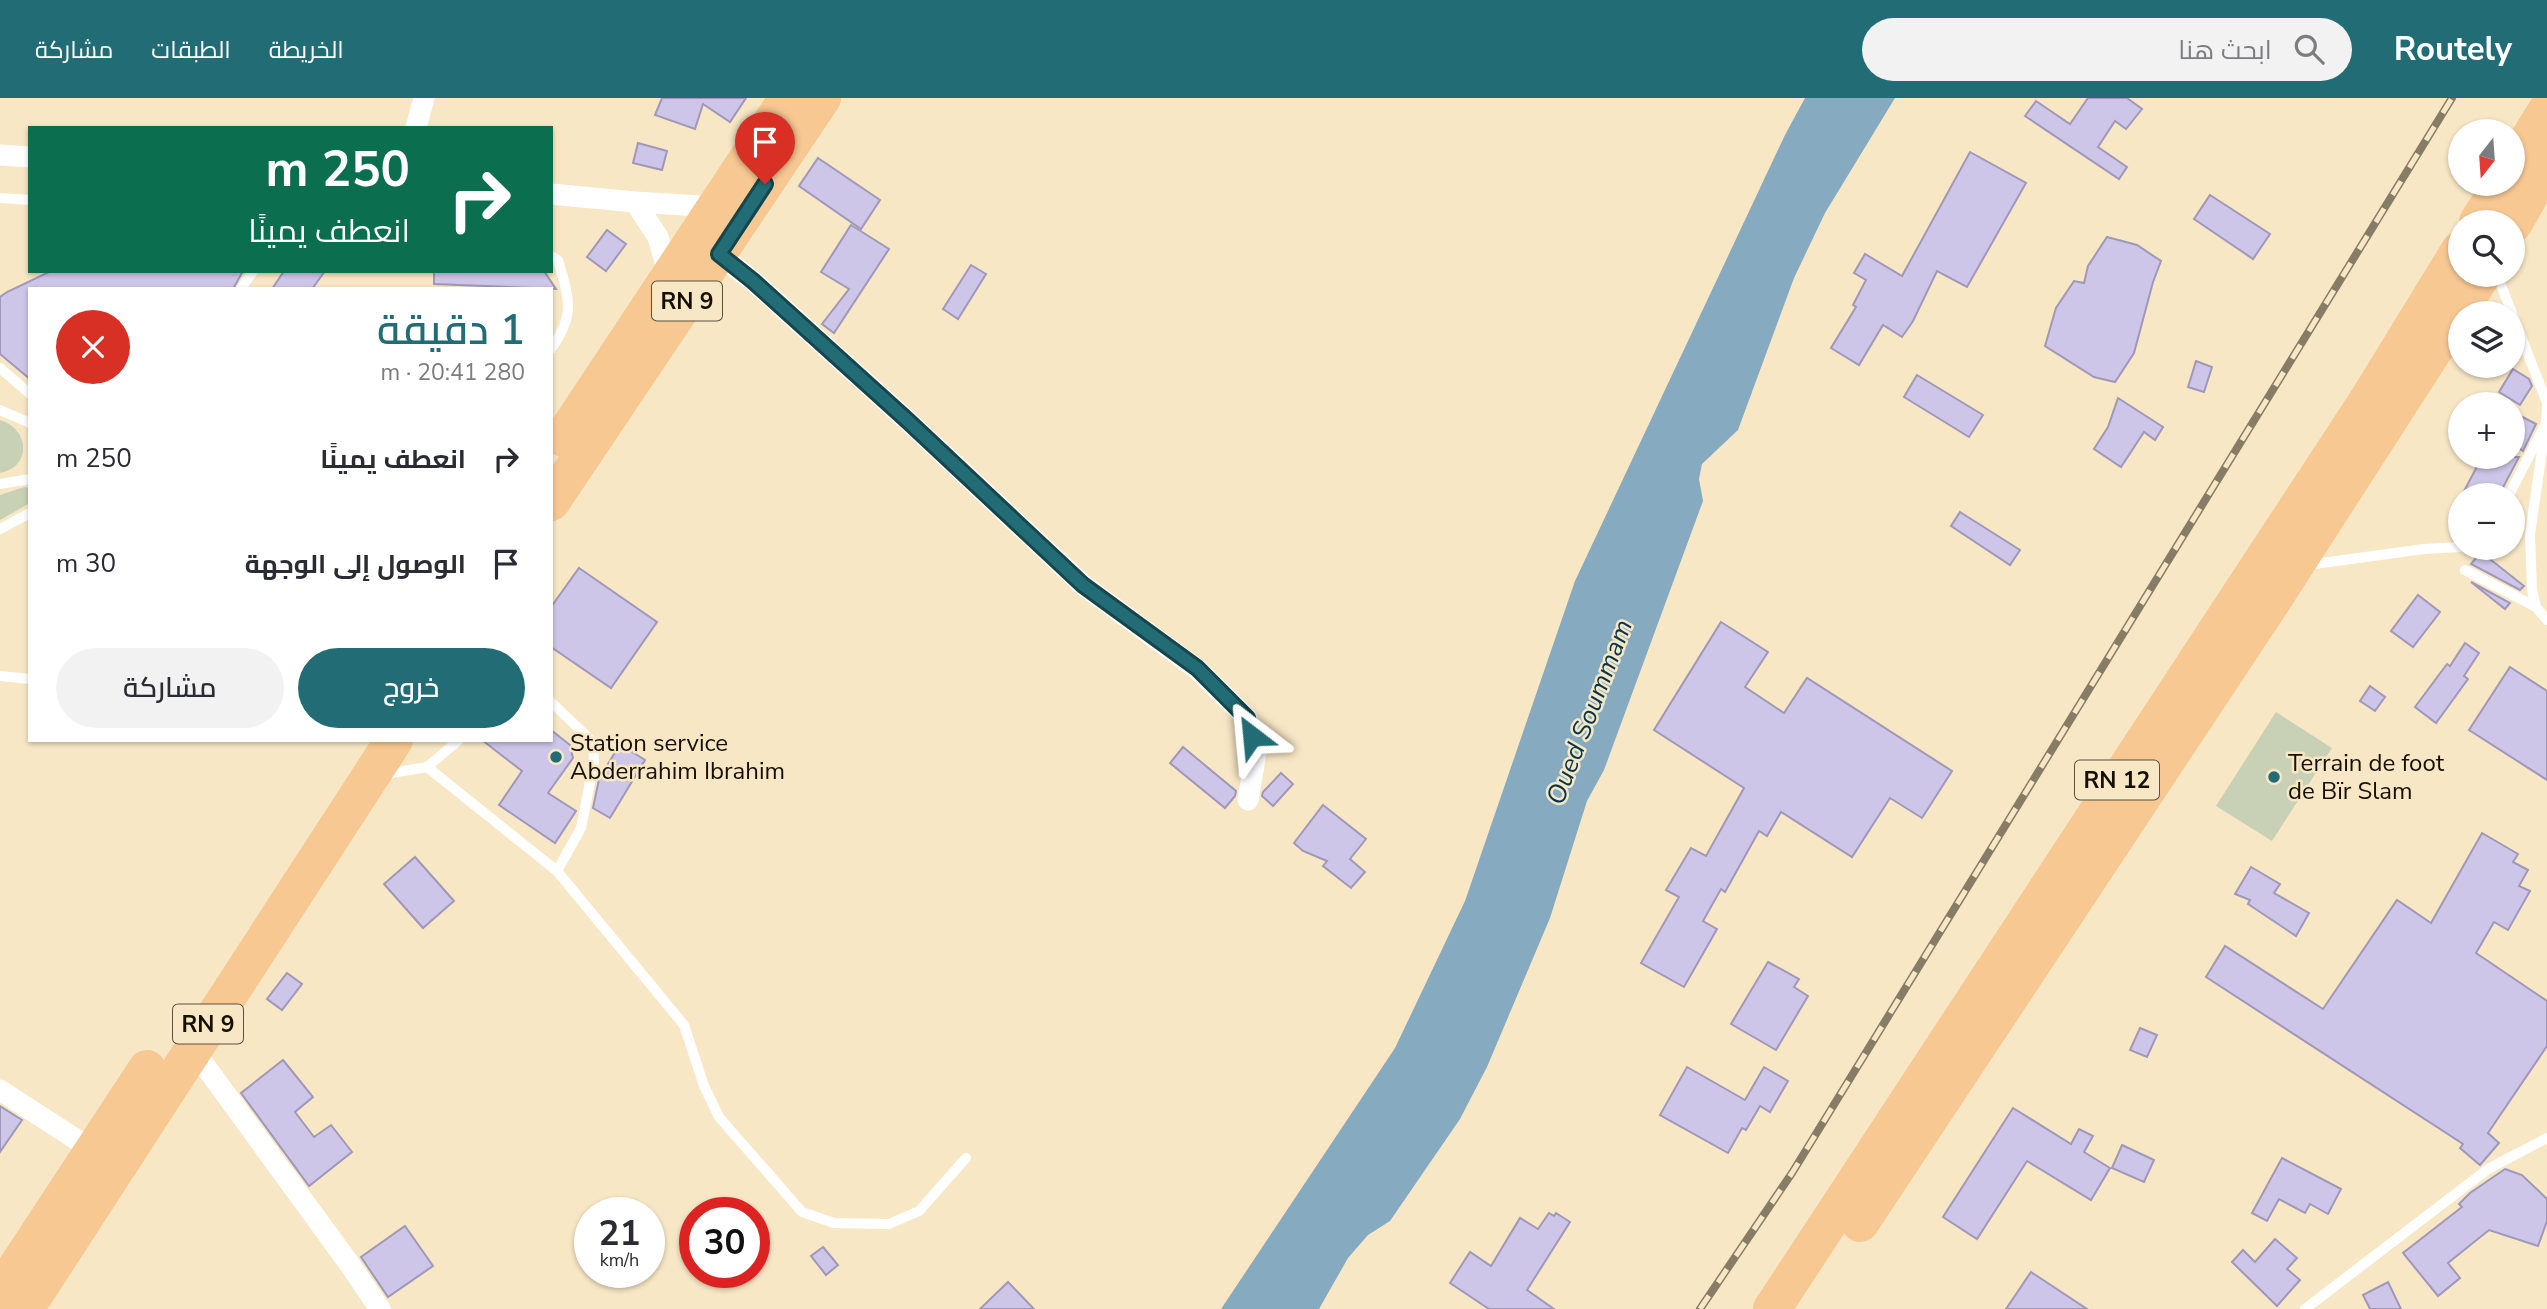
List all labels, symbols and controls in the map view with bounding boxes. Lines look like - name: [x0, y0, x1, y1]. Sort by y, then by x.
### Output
- search box: [1862, 18, 2352, 81]
- text: Routely: [2394, 27, 2512, 72]
- icon: search: [2290, 30, 2328, 68]
- text: ابحث هنا: [2178, 33, 2272, 68]
- text: مشاركة: [35, 34, 113, 66]
- text: الطبقات: [151, 34, 231, 66]
- text: الخريطة: [269, 34, 344, 66]
- pin: [735, 112, 795, 184]
- north arrow: [2448, 119, 2525, 196]
- map controls: [2448, 119, 2525, 560]
- icon: arrive: [746, 123, 784, 161]
- text: 250 m: [266, 136, 410, 203]
- icon: right: [434, 154, 525, 245]
- text: انعطف يمينًا: [248, 210, 410, 253]
- button: search: [2448, 210, 2525, 287]
- road number: RN 9: [652, 282, 722, 320]
- button: layers: [2448, 301, 2525, 378]
- text: 1 دقيقة: [377, 302, 525, 359]
- button: close: [56, 310, 130, 384]
- text: 280 m · 20:41: [380, 357, 525, 388]
- button: +: [2448, 392, 2525, 469]
- icon: right: [487, 440, 525, 478]
- text: 250 m: [56, 441, 132, 476]
- text: انعطف يمينًا: [320, 442, 466, 477]
- button: −: [2448, 483, 2525, 560]
- icon: arrive: [487, 545, 525, 583]
- text: 30 m: [56, 546, 116, 581]
- text: الوصول إلى الوجهة: [245, 547, 466, 582]
- water label: Oued Soummam: [1538, 615, 1641, 810]
- button: مشاركة: [56, 648, 284, 728]
- button: خروج: [298, 648, 525, 728]
- position arrow: [1215, 699, 1289, 773]
- place label: Station service Abderrahim Ibrahim: [570, 727, 785, 787]
- place label: Terrain de foot de Bïr Slam: [2288, 747, 2445, 807]
- marker: Station service Abderrahim Ibrahim: [548, 749, 564, 765]
- road number: RN 12: [2075, 760, 2159, 800]
- marker: Terrain de foot de Bïr Slam: [2266, 769, 2282, 785]
- road number: RN 9: [173, 1004, 243, 1043]
- speed limit sign: 30: [679, 1197, 770, 1288]
- text: 21: [598, 1210, 641, 1257]
- text: km/h: [600, 1248, 639, 1272]

